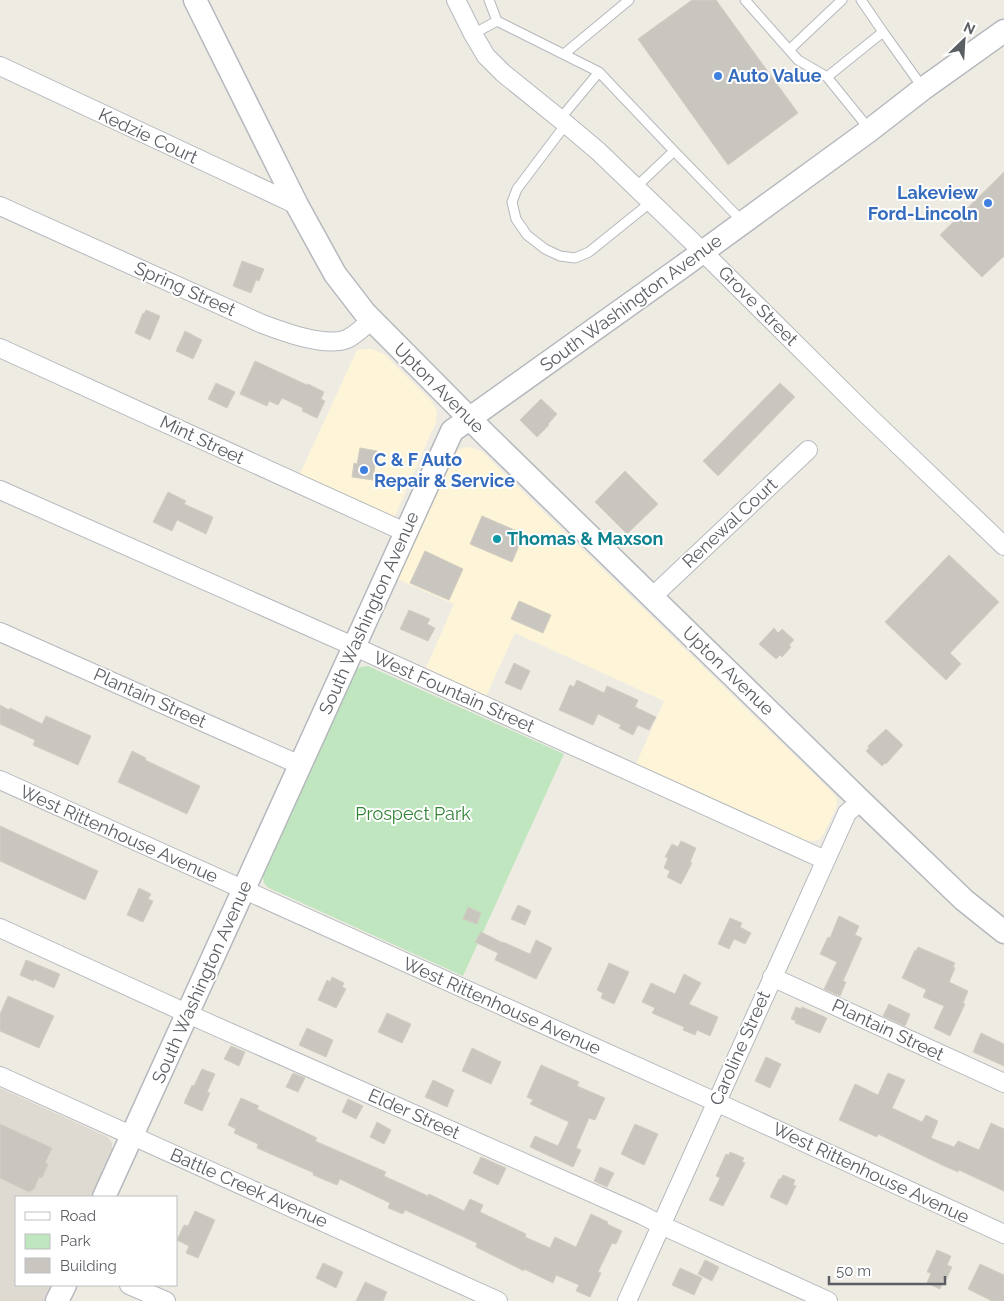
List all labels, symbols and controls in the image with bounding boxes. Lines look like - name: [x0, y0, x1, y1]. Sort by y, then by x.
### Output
- north arrow: [939, 15, 989, 65]
- text: N: [961, 19, 978, 38]
- place label: Auto Value: [728, 65, 822, 86]
- marker: Auto Value: [712, 70, 724, 82]
- street label: Kedzie Court: [95, 103, 201, 168]
- place label: Lakeview Ford-Lincoln: [868, 182, 979, 224]
- marker: Lakeview Ford-Lincoln: [982, 197, 994, 209]
- street label: South Washington Avenue: [536, 229, 726, 376]
- street label: Spring Street: [131, 257, 239, 320]
- street label: Grove Street: [714, 262, 802, 350]
- street label: Upton Avenue: [390, 338, 489, 437]
- street label: Mint Street: [157, 411, 248, 468]
- place label: C & F Auto Repair & Service: [374, 449, 515, 491]
- marker: C & F Auto Repair & Service: [358, 464, 370, 476]
- street label: Renewal Court: [678, 473, 781, 572]
- street label: South Washington Avenue: [314, 508, 423, 717]
- place label: Thomas & Maxson: [507, 528, 663, 549]
- marker: Thomas & Maxson: [491, 533, 503, 545]
- street label: Upton Avenue: [678, 622, 779, 720]
- street label: West Fountain Street: [370, 647, 538, 737]
- street label: Plantain Street: [91, 663, 210, 732]
- street label: West Rittenhouse Avenue: [17, 780, 222, 887]
- park label: Prospect Park: [355, 803, 471, 824]
- street label: South Washington Avenue: [147, 877, 256, 1086]
- street label: West Rittenhouse Avenue: [400, 952, 605, 1059]
- street label: Caroline Street: [705, 987, 774, 1108]
- street label: Plantain Street: [829, 994, 948, 1065]
- street label: Elder Street: [365, 1084, 463, 1143]
- street label: West Rittenhouse Avenue: [770, 1118, 973, 1228]
- street label: Battle Creek Avenue: [167, 1143, 332, 1232]
- legend: [15, 1196, 178, 1286]
- text: Road: [60, 1207, 96, 1225]
- text: Park: [60, 1232, 91, 1250]
- scale bar: [829, 1254, 945, 1286]
- text: Building: [60, 1257, 117, 1275]
- text: 50 m: [836, 1262, 871, 1280]

